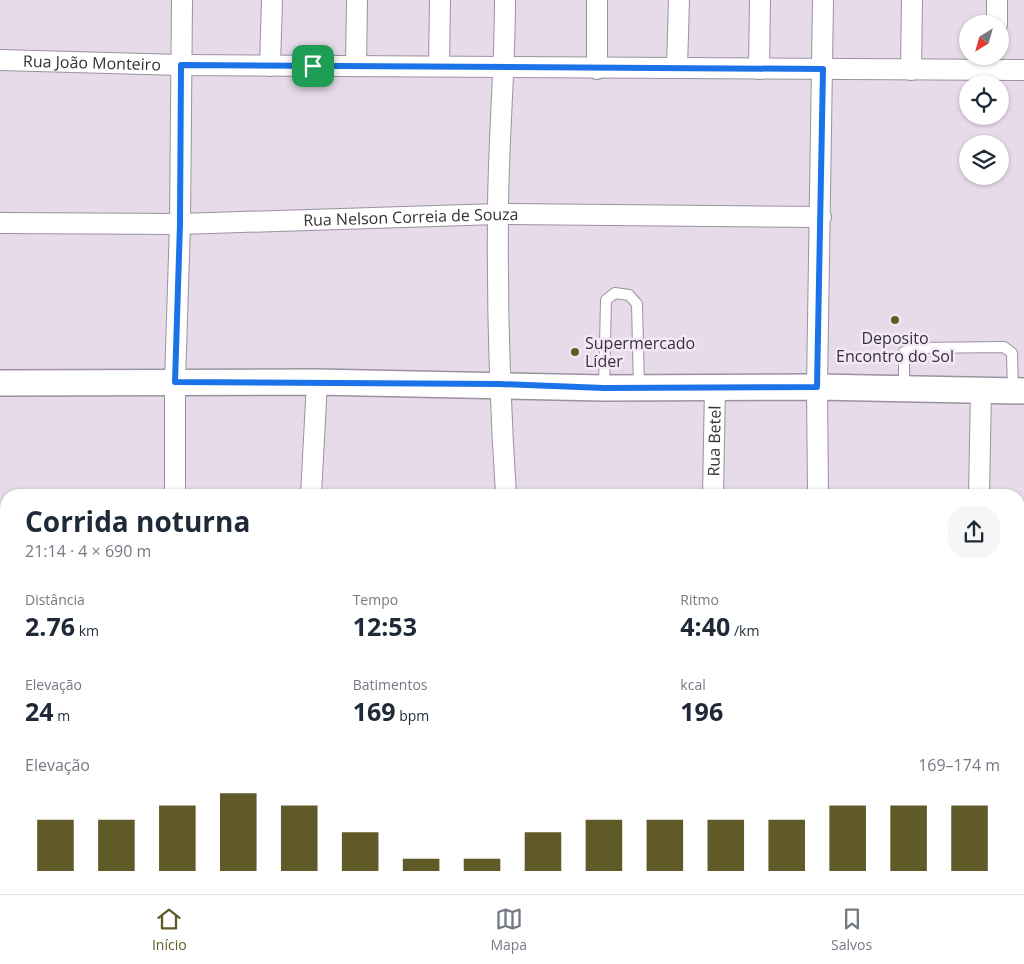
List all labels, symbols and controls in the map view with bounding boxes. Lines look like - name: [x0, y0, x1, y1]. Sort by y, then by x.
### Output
- north arrow: [959, 15, 1009, 65]
- map controls: [959, 15, 1009, 185]
- pin: [292, 45, 334, 87]
- street label: Rua João Monteiro: [23, 50, 161, 75]
- icon: arrive: [299, 52, 327, 80]
- button: locate: [959, 75, 1009, 125]
- button: layers: [959, 135, 1009, 185]
- street label: Rua Nelson Correia de Souza: [303, 203, 519, 231]
- marker: Deposito Encontro do Sol: [889, 314, 901, 326]
- place label: Deposito Encontro do Sol: [836, 327, 954, 367]
- place label: Supermercado Líder: [585, 332, 695, 372]
- marker: Supermercado Líder: [569, 346, 581, 358]
- street label: Rua Betel: [702, 405, 726, 477]
- text: Corrida noturna: [25, 502, 250, 540]
- button: share: [948, 506, 1000, 558]
- text: 21:14 · 4 × 690 m: [25, 540, 151, 562]
- text: Distância: [25, 590, 85, 609]
- text: Tempo: [353, 590, 398, 609]
- text: Ritmo: [680, 590, 719, 609]
- text: 2.76: [25, 609, 75, 643]
- text: 12:53: [353, 609, 417, 643]
- text: 4:40: [680, 609, 730, 643]
- text: km: [75, 621, 99, 640]
- text: /km: [730, 621, 759, 640]
- text: Elevação: [25, 675, 82, 694]
- text: Batimentos: [353, 675, 428, 694]
- text: kcal: [680, 675, 706, 694]
- text: 24: [25, 694, 54, 728]
- text: 169: [353, 694, 396, 728]
- text: 196: [680, 694, 723, 728]
- text: m: [54, 706, 70, 725]
- text: bpm: [396, 706, 429, 725]
- text: Elevação: [25, 754, 90, 776]
- text: 169–174 m: [918, 754, 1000, 776]
- tab: Início: [152, 905, 187, 954]
- tab: Mapa: [490, 905, 527, 954]
- tab: Salvos: [831, 905, 872, 954]

